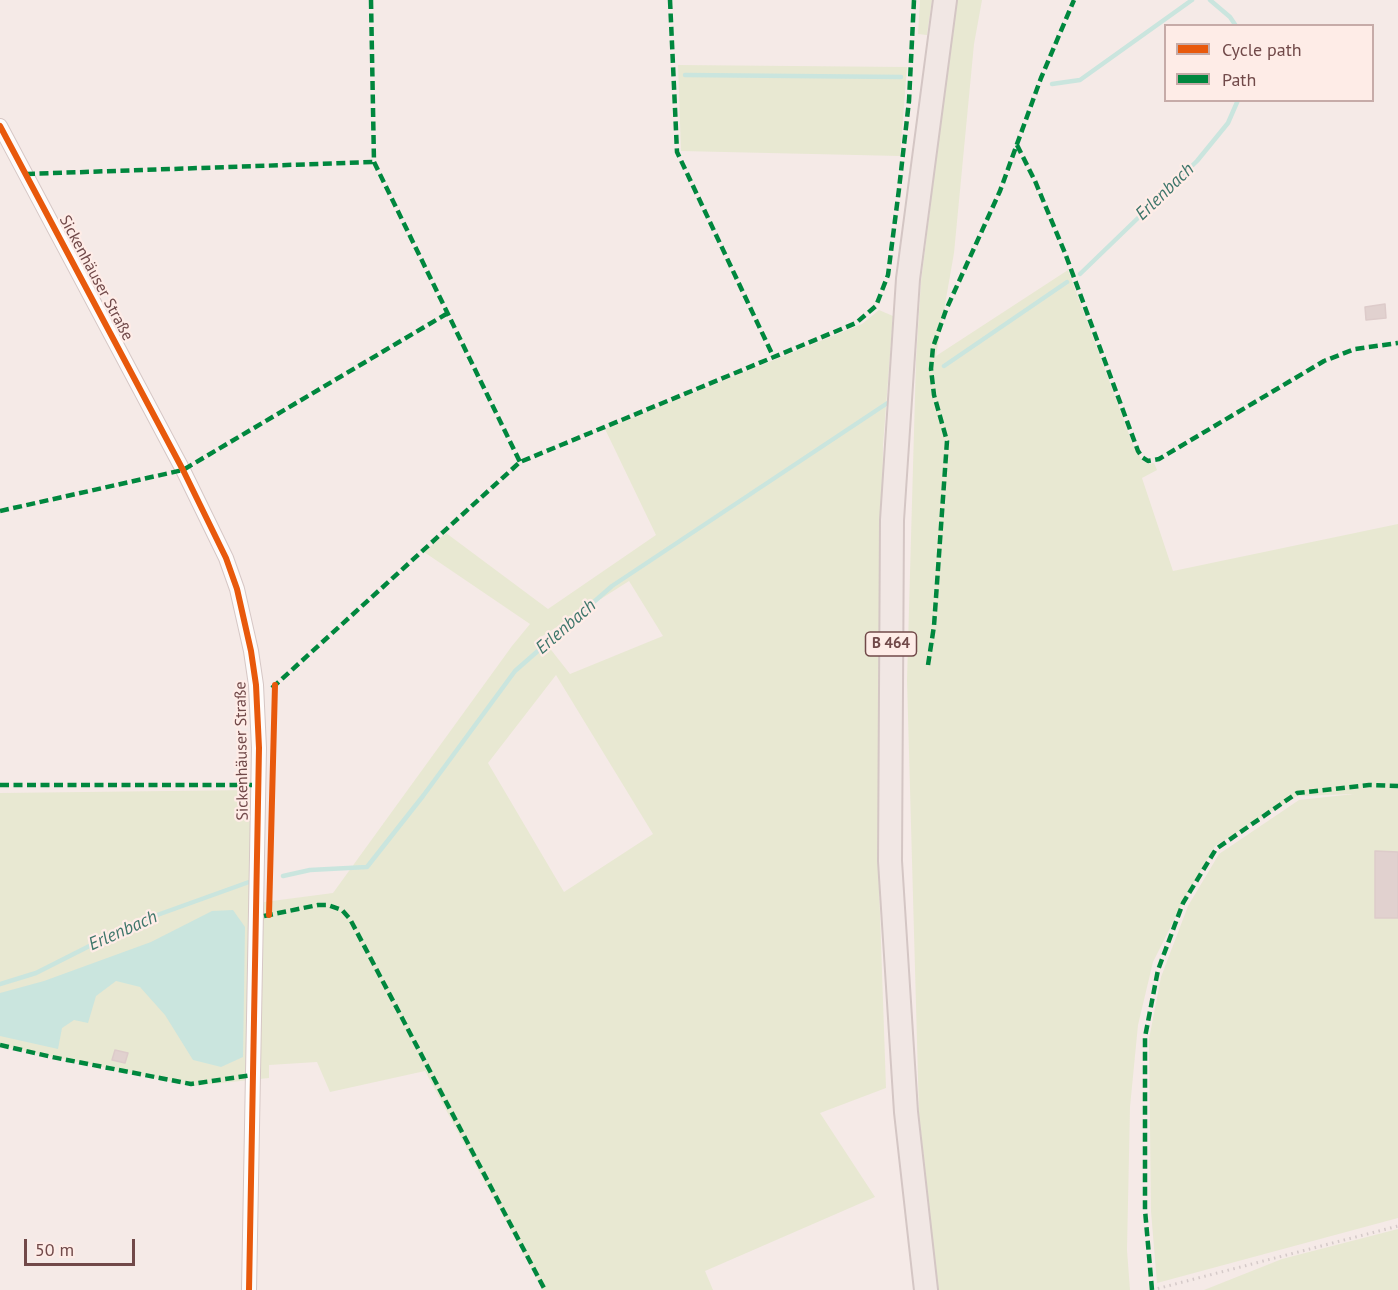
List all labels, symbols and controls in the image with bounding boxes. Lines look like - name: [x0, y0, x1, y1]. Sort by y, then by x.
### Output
- legend: [1164, 24, 1374, 102]
- text: Cycle path: [1222, 38, 1302, 61]
- text: Path: [1222, 68, 1256, 91]
- water label: Erlenbach: [1131, 159, 1199, 225]
- street label: Sickenhäuser Straße: [55, 212, 137, 344]
- water label: Erlenbach: [531, 595, 601, 659]
- road number: B 464: [866, 632, 916, 656]
- street label: Sickenhäuser Straße: [231, 681, 253, 821]
- water label: Erlenbach: [85, 906, 161, 956]
- scale bar: [27, 1227, 138, 1265]
- text: 50 m: [35, 1238, 74, 1261]

